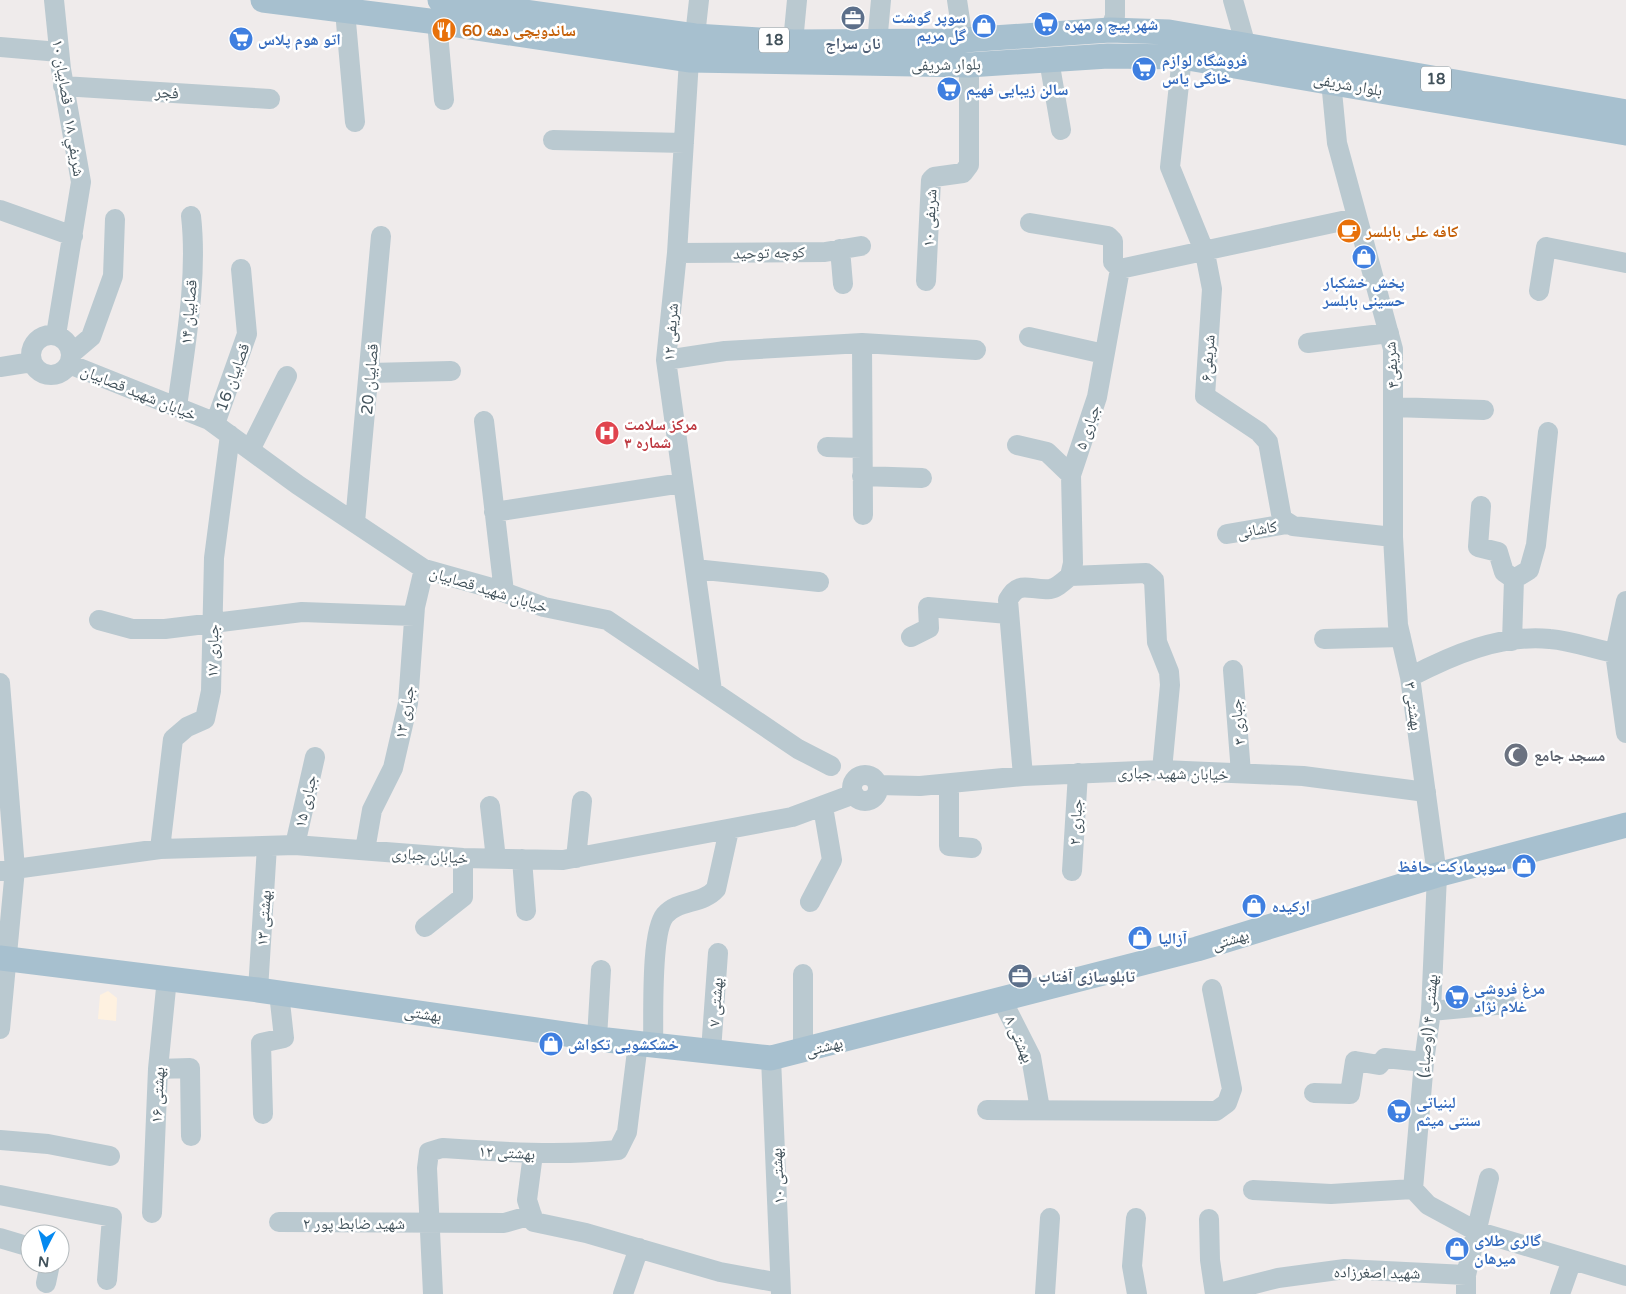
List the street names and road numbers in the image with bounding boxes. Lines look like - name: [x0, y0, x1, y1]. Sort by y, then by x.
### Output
- road number: 18: [759, 28, 789, 52]
- street label: شريفي ۱۸ - قصابیان ۱۰: [45, 38, 89, 178]
- street label: بلوار شریفی: [911, 54, 981, 76]
- road number: 18: [1421, 66, 1451, 92]
- street label: بلوار شریفی: [1312, 69, 1384, 101]
- street label: فجر: [153, 82, 180, 104]
- street label: شریفی ۱۰: [918, 188, 942, 248]
- street label: کوچه توحید: [733, 242, 806, 264]
- street label: قصابیان ۱۴: [176, 279, 202, 346]
- street label: شریفی ۱۲: [659, 302, 683, 362]
- street label: شریفی۶: [1196, 334, 1220, 382]
- street label: قصابیان 16: [211, 341, 254, 414]
- street label: شریفی۴: [1380, 341, 1404, 389]
- street label: قصابیان 20: [357, 343, 383, 415]
- street label: خیابان شهید قصابیان: [78, 361, 199, 425]
- street label: جباری ۵: [1071, 402, 1105, 452]
- street label: کاشانی: [1235, 517, 1279, 543]
- street label: خیابان شهید قصابیان: [427, 562, 550, 617]
- street label: جباری ۱۷: [203, 624, 223, 678]
- street label: بهشتی ۳: [1400, 680, 1426, 732]
- street label: جباری ۱۳: [390, 684, 419, 740]
- street label: جباری ۳: [1226, 698, 1250, 746]
- street label: خیابان شهید جباری: [1117, 763, 1229, 785]
- street label: جباری ۱۵: [290, 773, 322, 830]
- street label: جباری ۲: [1065, 798, 1087, 846]
- street label: خیابان جباری: [391, 843, 469, 869]
- street label: بهشتی ۱۳: [252, 889, 276, 947]
- street label: بهشتی: [1209, 925, 1251, 955]
- street label: بهشتی ۴ (اوصیاء): [1414, 973, 1442, 1079]
- street label: بهشتی ۷: [704, 977, 728, 1027]
- street label: بهشتی: [403, 1001, 443, 1027]
- street label: بهشتی ۸: [1000, 1013, 1038, 1066]
- street label: بهشتی: [803, 1033, 845, 1061]
- street label: بهشتی ۱۶: [147, 1066, 169, 1124]
- street label: بهشتی ۱۲: [478, 1142, 536, 1164]
- street label: بهشتی ۱۰: [767, 1147, 789, 1205]
- street label: شهید ضابط پور ۲: [303, 1214, 405, 1234]
- street label: شهید اصغرزاده: [1333, 1262, 1421, 1284]

